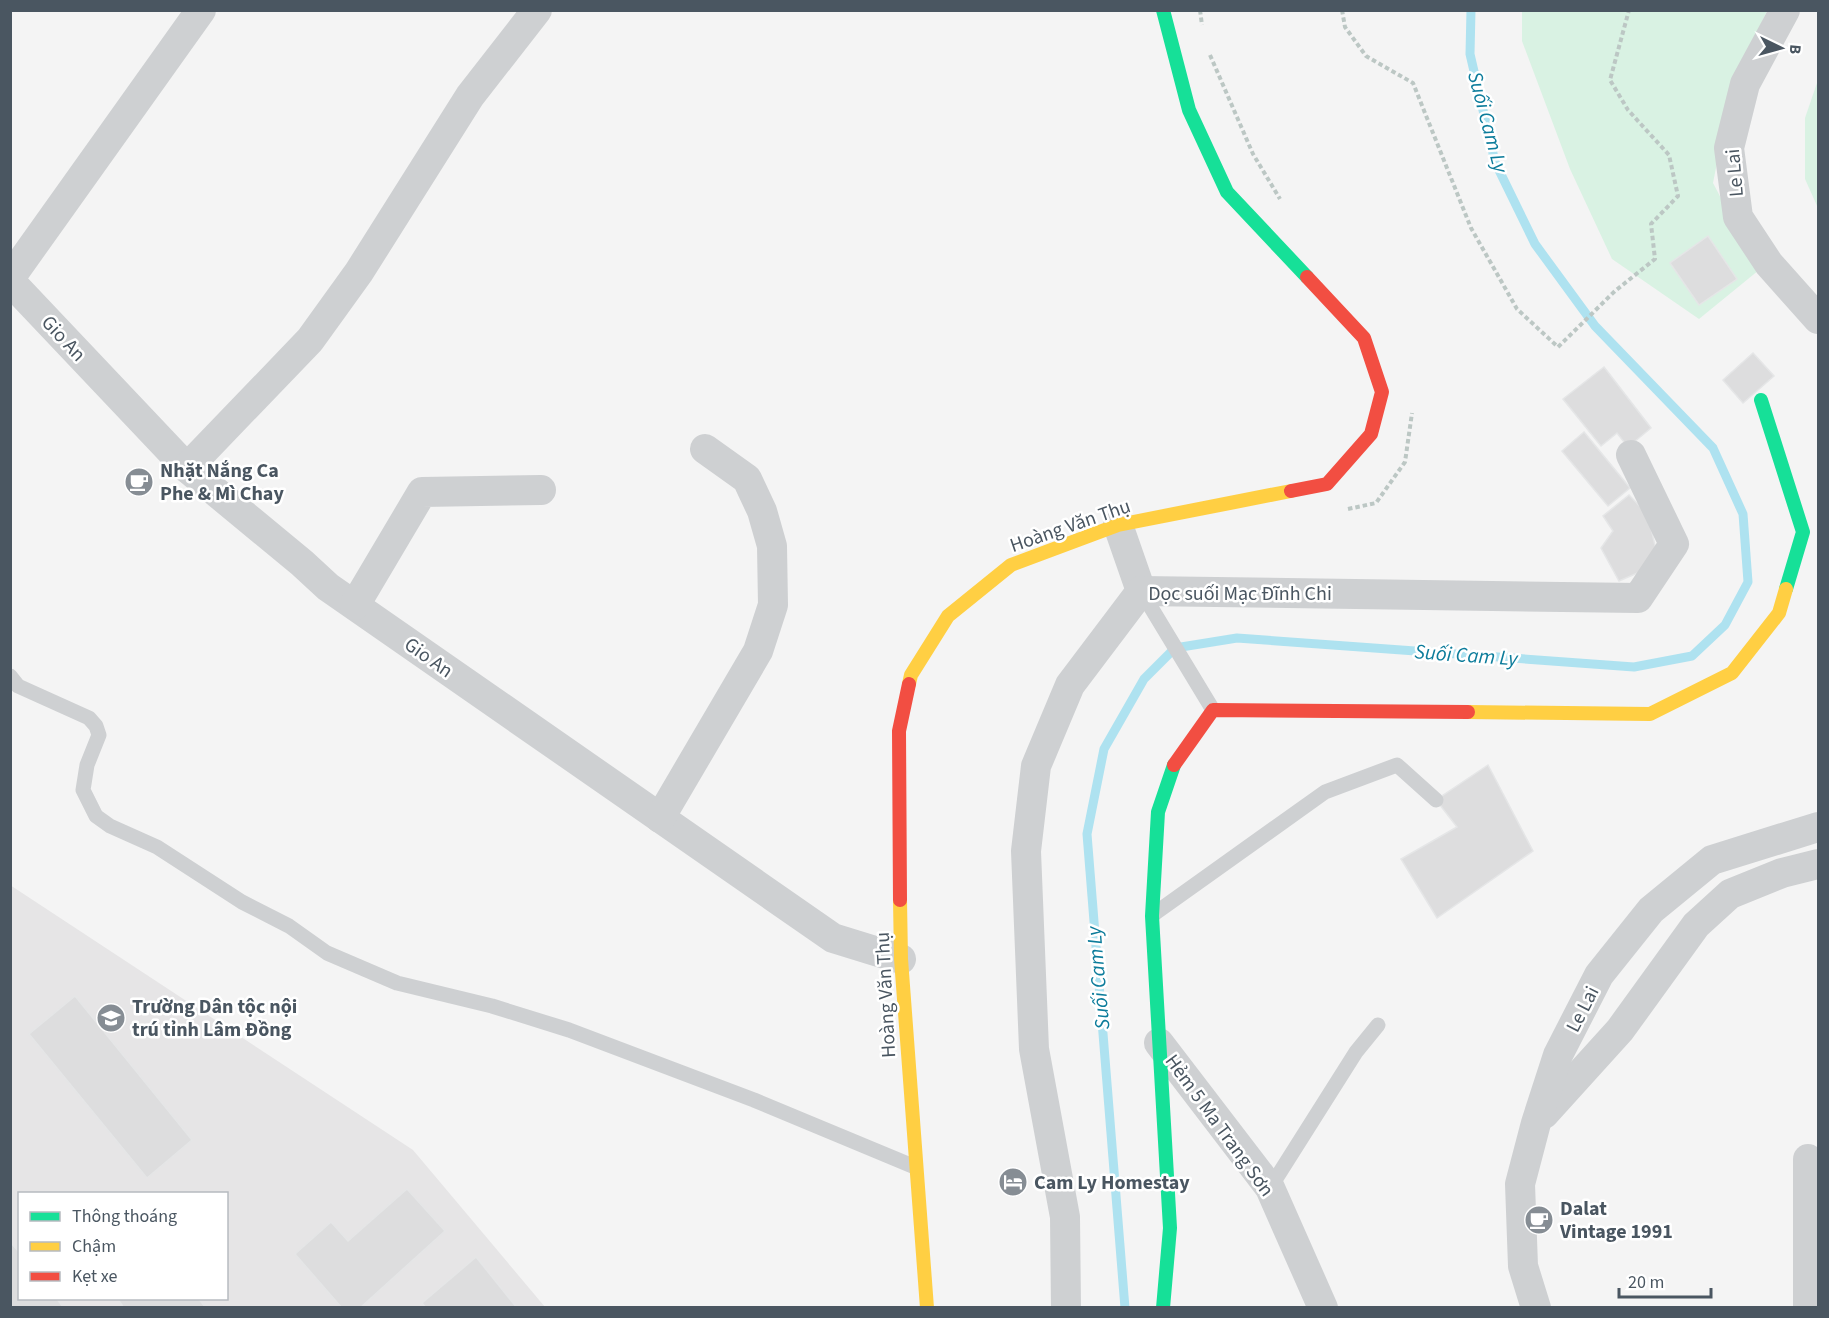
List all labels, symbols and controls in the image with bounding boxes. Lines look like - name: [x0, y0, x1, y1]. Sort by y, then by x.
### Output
- north arrow: [1751, 18, 1811, 78]
- text: B: [1784, 43, 1806, 55]
- water label: Suối Cam Ly: [1460, 68, 1516, 177]
- street label: Le Lai: [1719, 148, 1751, 198]
- street label: Gio An: [35, 309, 92, 368]
- place label: Nhặt Nắng Ca Phe & Mì Chay: [160, 457, 284, 508]
- cafe icon: Nhặt Nắng Ca Phe & Mì Chay: [123, 466, 155, 498]
- street label: Hoàng Văn Thụ: [1006, 492, 1134, 560]
- street label: Dọc suối Mạc Đĩnh Chi: [1148, 580, 1332, 608]
- street label: Gio An: [398, 631, 459, 685]
- water label: Suối Cam Ly: [1413, 636, 1520, 674]
- water label: Suối Cam Ly: [1078, 924, 1117, 1031]
- street label: Hoàng Văn Thụ: [869, 931, 903, 1059]
- street label: Le Lai: [1559, 982, 1606, 1037]
- place label: Trường Dân tộc nội trú tỉnh Lâm Đồng: [132, 993, 297, 1044]
- school or university icon: Trường Dân tộc nội trú tỉnh Lâm Đồng: [95, 1002, 127, 1034]
- street label: Hẻm 5 Ma Trang Sơn: [1158, 1049, 1280, 1203]
- hotel icon: Cam Ly Homestay: [997, 1166, 1029, 1198]
- place label: Cam Ly Homestay: [1034, 1169, 1190, 1197]
- legend: [18, 1192, 228, 1300]
- place label: Dalat Vintage 1991: [1559, 1195, 1673, 1246]
- text: Thông thoáng: [72, 1204, 177, 1229]
- cafe icon: Dalat Vintage 1991: [1523, 1204, 1555, 1236]
- text: Chậm: [72, 1234, 116, 1259]
- scale bar: [1619, 1261, 1710, 1299]
- text: Kẹt xe: [72, 1264, 117, 1289]
- text: 20 m: [1628, 1270, 1664, 1295]

